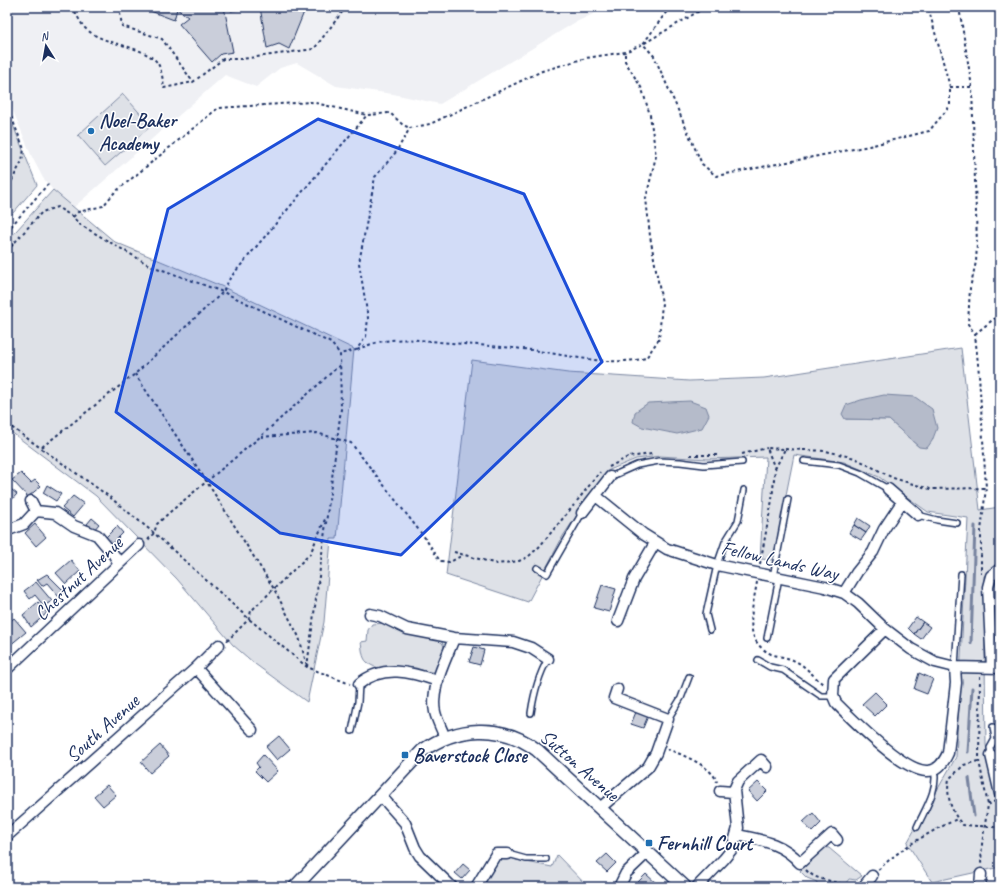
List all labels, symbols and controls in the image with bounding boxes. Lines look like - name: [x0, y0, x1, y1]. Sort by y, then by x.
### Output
- north arrow: [26, 26, 66, 66]
- text: N: [39, 28, 51, 44]
- place label: Noel-Baker Academy: [99, 108, 179, 156]
- marker: Noel-Baker Academy: [86, 126, 96, 136]
- street label: Chestnut Avenue: [29, 530, 129, 626]
- street label: Fellow Lands Way: [719, 535, 843, 587]
- street label: South Avenue: [60, 688, 145, 768]
- street label: Sutton Avenue: [535, 724, 626, 808]
- place label: Baverstock Close: [413, 743, 528, 768]
- marker: Baverstock Close: [400, 750, 410, 760]
- place label: Fernhill Court: [657, 831, 755, 856]
- marker: Fernhill Court: [644, 838, 654, 848]

